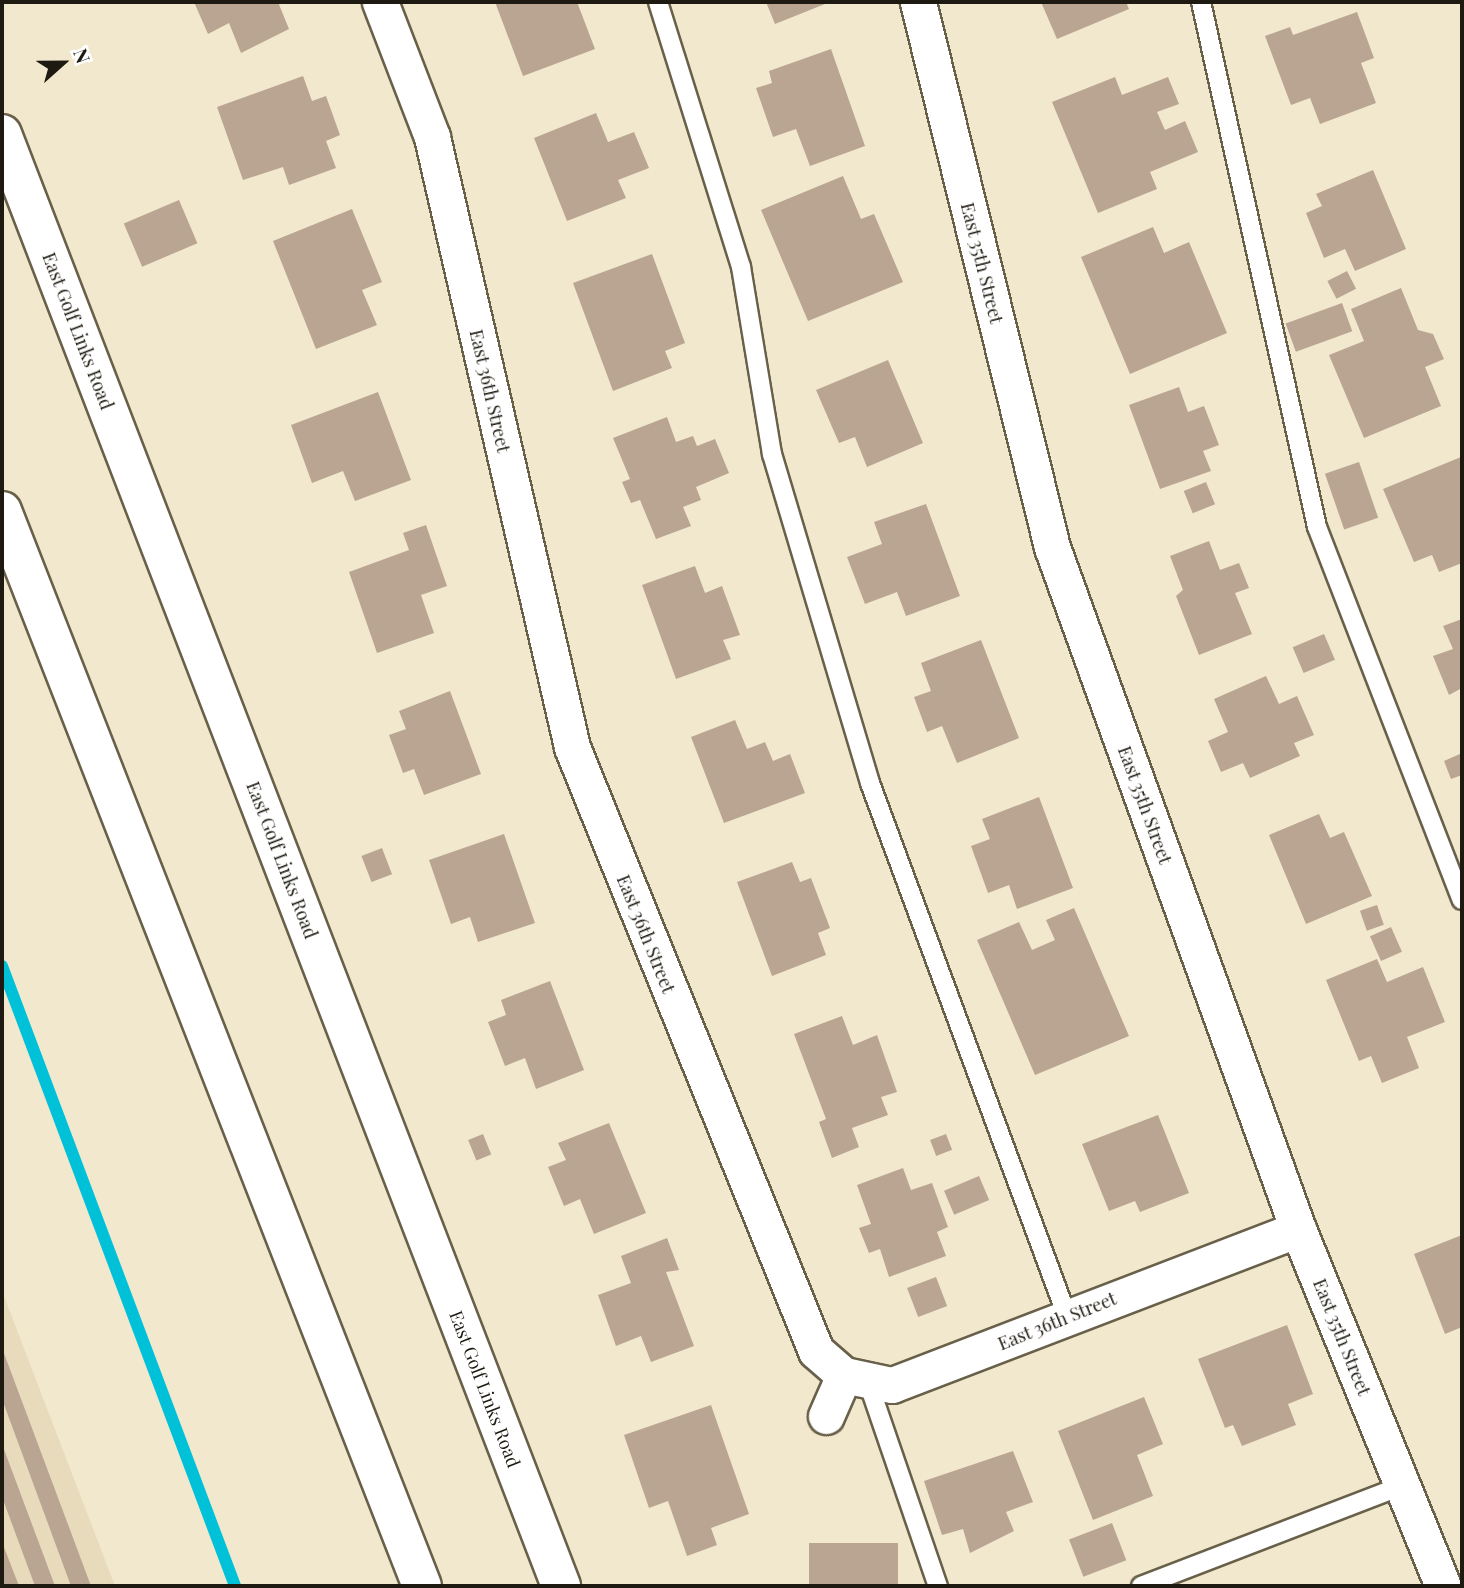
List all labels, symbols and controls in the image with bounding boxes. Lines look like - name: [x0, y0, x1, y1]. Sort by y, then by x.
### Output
- north arrow: [28, 28, 98, 98]
- text: N: [68, 44, 97, 67]
- street label: East 35th Street: [956, 200, 1008, 326]
- street label: East Golf Links Road: [38, 249, 118, 413]
- street label: East 36th Street: [465, 327, 515, 455]
- street label: East 35th Street: [1114, 743, 1176, 867]
- street label: East Golf Links Road: [242, 778, 322, 942]
- street label: East 36th Street: [612, 872, 680, 996]
- street label: East 35th Street: [1309, 1275, 1375, 1399]
- street label: East 36th Street: [995, 1287, 1119, 1355]
- street label: East Golf Links Road: [445, 1307, 525, 1471]

